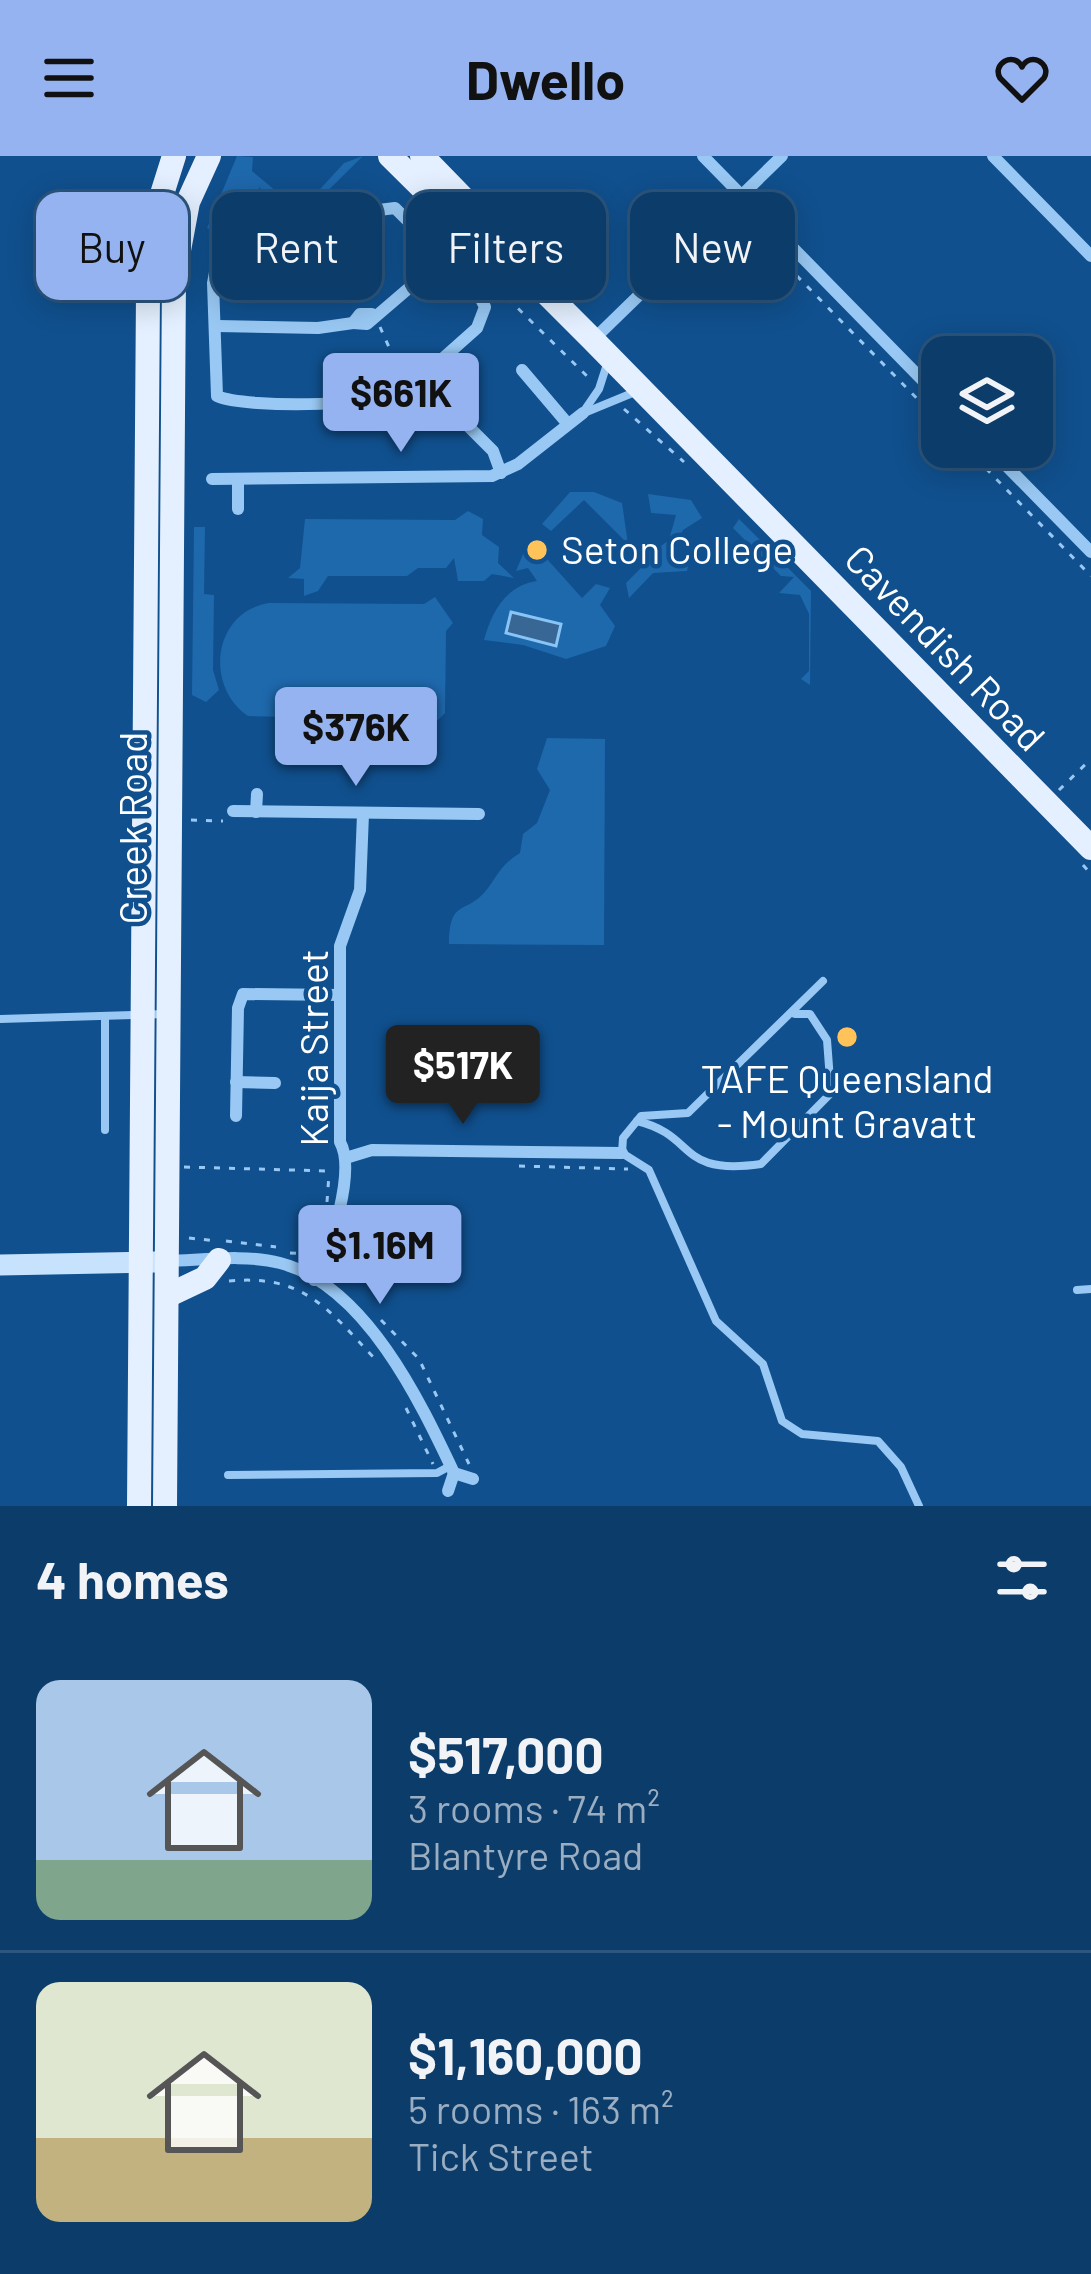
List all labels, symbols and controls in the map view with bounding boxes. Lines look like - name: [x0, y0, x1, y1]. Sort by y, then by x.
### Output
- icon: menu: [36, 45, 102, 111]
- icon: heart: [989, 45, 1055, 111]
- text: Dwello: [466, 46, 625, 111]
- chip: Buy: [36, 192, 188, 300]
- chip: Rent: [212, 192, 382, 300]
- chip: Filters: [406, 192, 606, 300]
- chip: New: [630, 192, 795, 300]
- map controls: [921, 336, 1053, 468]
- button: layers: [921, 336, 1053, 468]
- pin: $661K: [317, 353, 485, 455]
- text: $661K: [350, 368, 452, 415]
- place label: Seton College: [561, 525, 793, 572]
- street label: Cavendish Road: [836, 534, 1056, 760]
- marker: Seton College: [524, 537, 550, 563]
- pin: $376K: [272, 687, 440, 789]
- text: $376K: [302, 702, 410, 749]
- street label: Creek Road: [108, 732, 155, 924]
- street label: Kaija Street: [289, 949, 336, 1147]
- marker: TAFE Queensland - Mount Gravatt: [834, 1024, 860, 1050]
- pin: $517K: [379, 1025, 547, 1127]
- text: $517K: [413, 1040, 513, 1087]
- place label: TAFE Queensland - Mount Gravatt: [701, 1054, 993, 1146]
- pin: $1.16M: [282, 1205, 478, 1307]
- text: $1.16M: [325, 1220, 435, 1267]
- icon: filters: [989, 1545, 1055, 1611]
- text: 4 homes: [36, 1548, 229, 1609]
- text: $517,000: [408, 1723, 603, 1784]
- icon: home: [132, 1728, 276, 1872]
- text: 3 rooms · 74 m²: [408, 1784, 660, 1831]
- text: Blantyre Road: [408, 1831, 643, 1878]
- text: $1,160,000: [408, 2024, 643, 2085]
- icon: home: [132, 2030, 276, 2174]
- text: 5 rooms · 163 m²: [408, 2085, 674, 2132]
- text: Tick Street: [408, 2132, 594, 2179]

